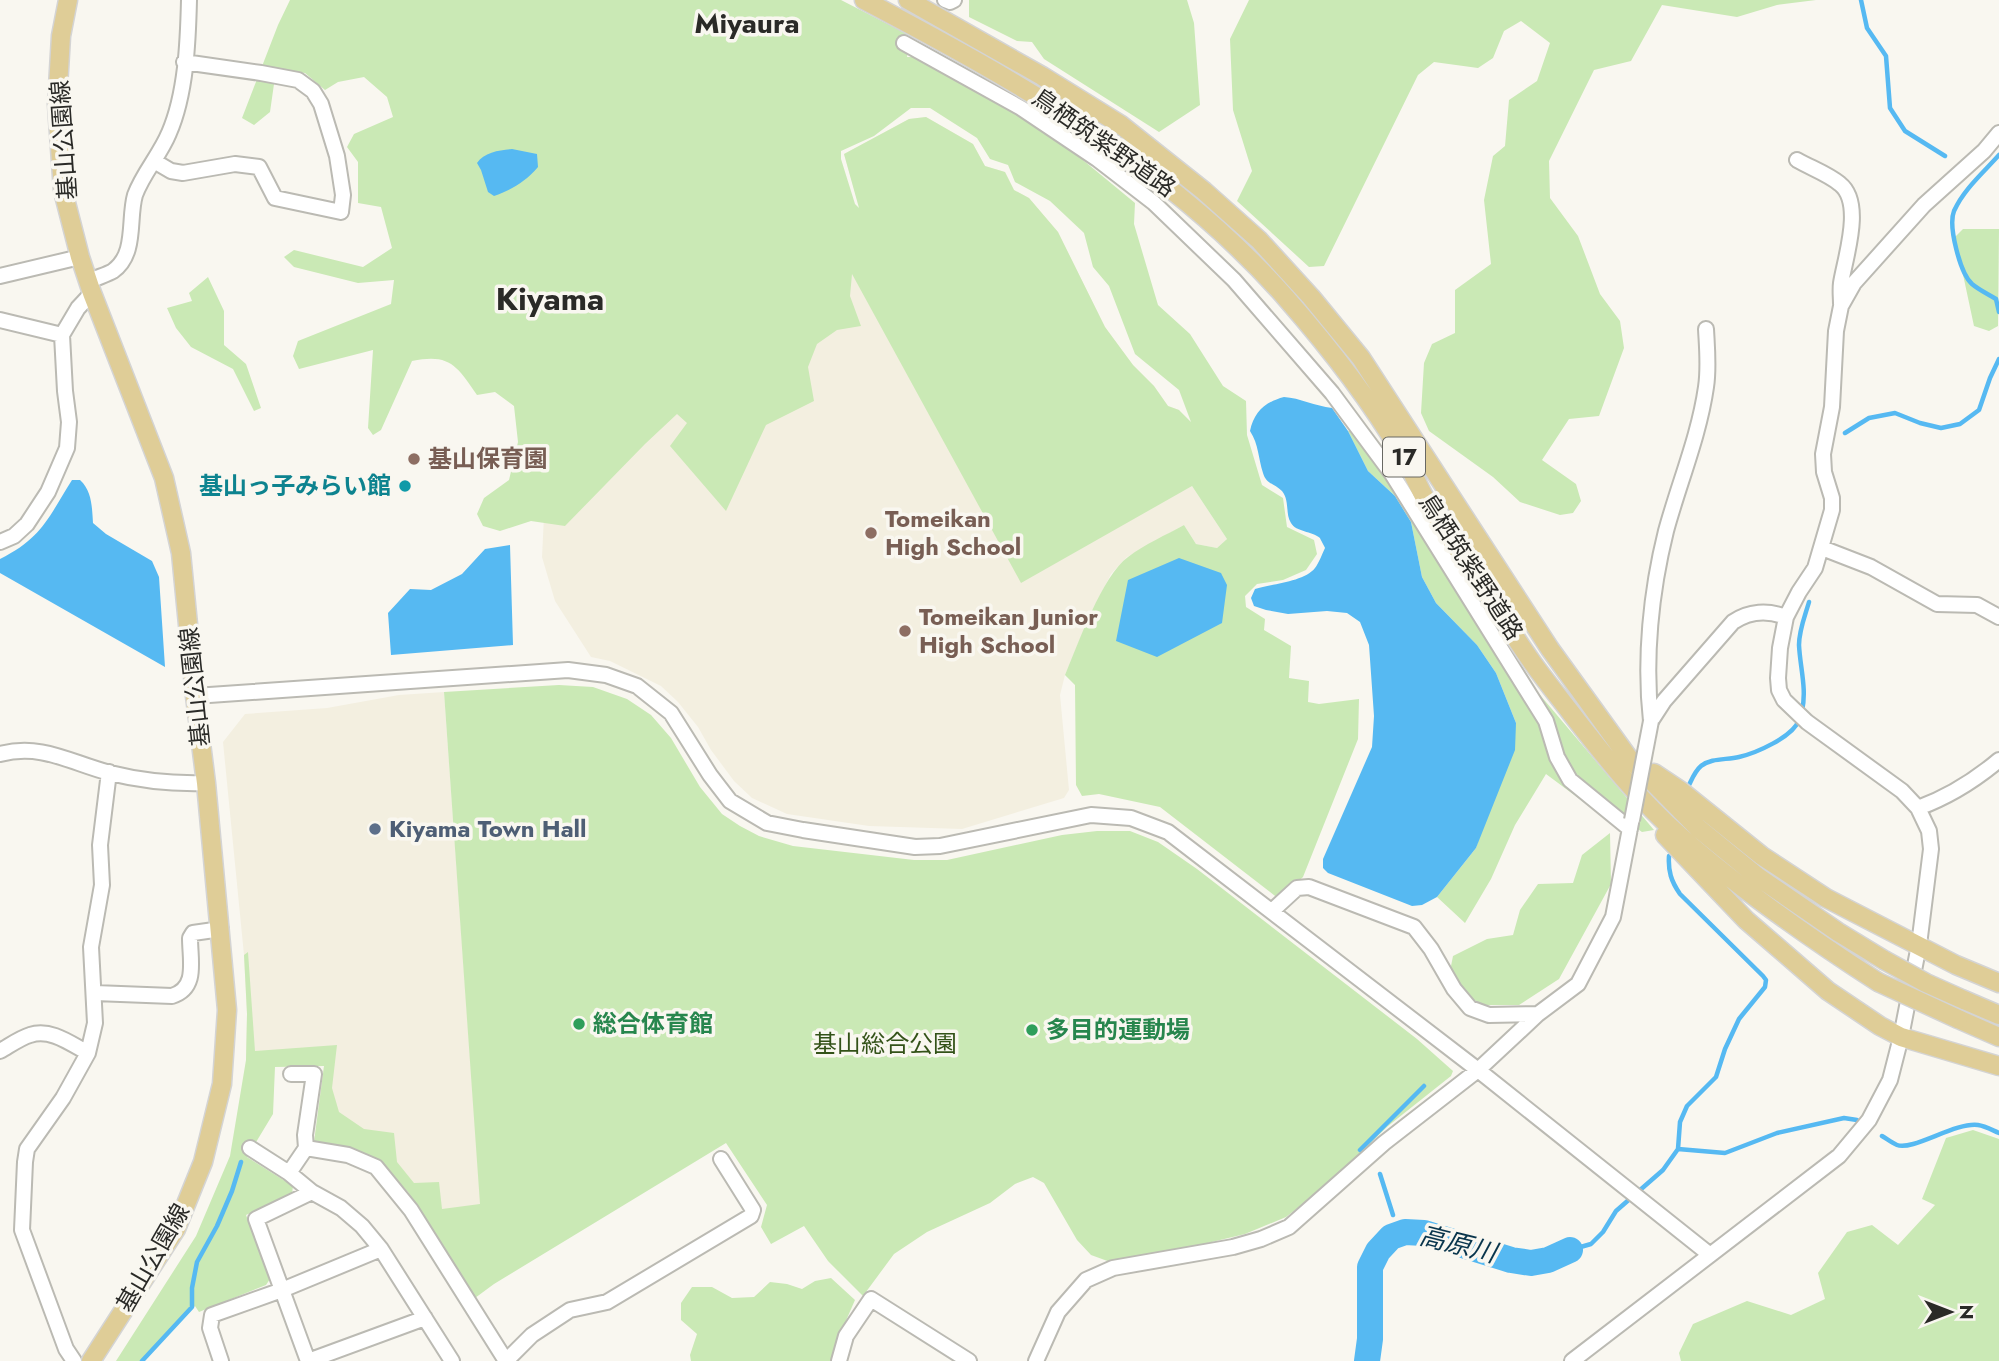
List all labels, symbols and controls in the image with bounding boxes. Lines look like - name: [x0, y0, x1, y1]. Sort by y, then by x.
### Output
- district label: Miyaura: [694, 3, 800, 44]
- street label: 基山公園線: [42, 79, 85, 201]
- street label: 鳥栖筑紫野道路: [1025, 80, 1183, 205]
- district label: Kiyama: [496, 276, 604, 322]
- road number: 17: [1383, 438, 1425, 477]
- place label: 基山保育園: [428, 441, 548, 476]
- marker: 基山保育園: [406, 451, 422, 467]
- place label: 基山っ子みらい館: [199, 468, 391, 503]
- marker: 基山っ子みらい館: [397, 478, 413, 494]
- street label: 鳥栖筑紫野道路: [1411, 487, 1532, 647]
- place label: Tomeikan High School: [885, 501, 1021, 564]
- marker: Tomeikan High School: [863, 525, 879, 541]
- place label: Tomeikan Junior High School: [919, 599, 1098, 662]
- marker: Tomeikan Junior High School: [897, 623, 913, 639]
- street label: 基山公園線: [171, 626, 218, 749]
- place label: Kiyama Town Hall: [389, 811, 587, 846]
- marker: Kiyama Town Hall: [367, 821, 383, 837]
- place label: 総合体育館: [593, 1006, 713, 1041]
- place label: 多目的運動場: [1046, 1012, 1190, 1047]
- marker: 総合体育館: [571, 1016, 587, 1032]
- marker: 多目的運動場: [1024, 1022, 1040, 1038]
- park label: 基山総合公園: [813, 1026, 957, 1061]
- street label: 基山公園線: [107, 1197, 198, 1318]
- water label: 高原川: [1416, 1216, 1503, 1273]
- north arrow: [1915, 1277, 1985, 1347]
- text: N: [1953, 1304, 1980, 1320]

